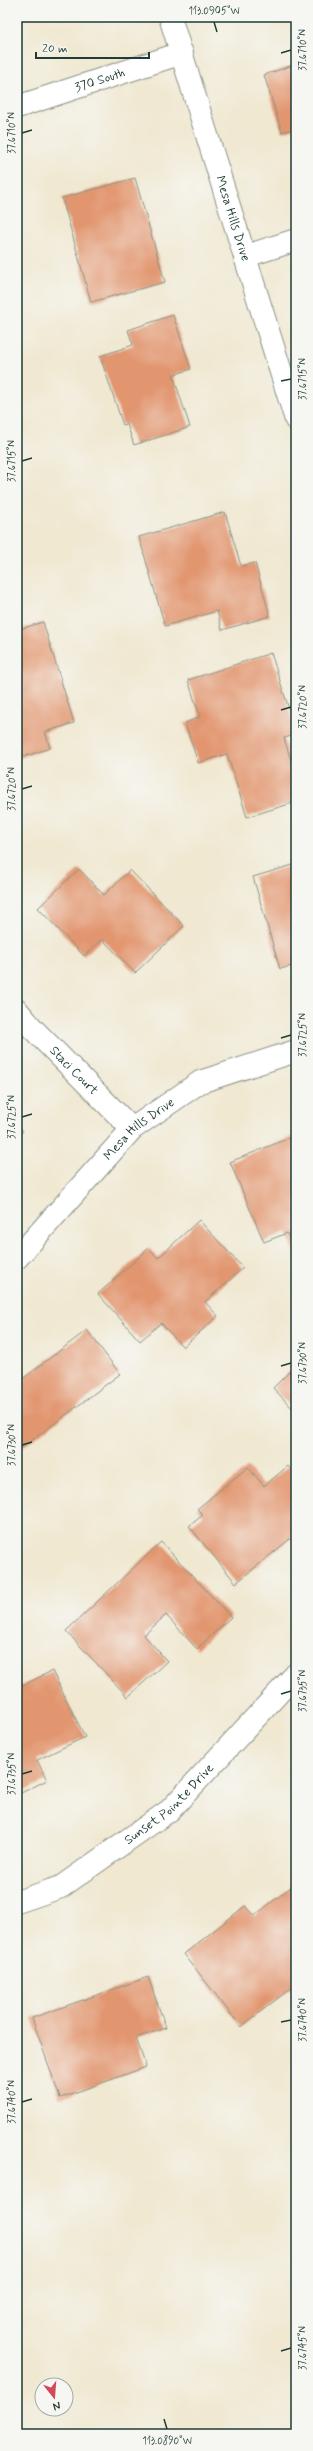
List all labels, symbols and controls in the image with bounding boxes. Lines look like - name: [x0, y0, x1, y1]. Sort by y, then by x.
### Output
- text: 113.0905°W: [188, 4, 240, 18]
- text: 37.6710°N: [296, 29, 310, 71]
- scale bar: [36, 34, 149, 60]
- text: 20 m: [42, 41, 68, 57]
- street label: 370 South: [72, 64, 127, 96]
- text: 37.6710°N: [5, 112, 19, 154]
- street label: Mesa Hills Drive: [212, 174, 254, 263]
- text: 37.6715°N: [296, 358, 310, 400]
- text: 37.6715°N: [5, 440, 19, 482]
- text: 37.6720°N: [296, 685, 310, 729]
- text: 37.6720°N: [5, 767, 19, 811]
- text: 37.6725°N: [296, 1013, 310, 1057]
- street label: Staci Court: [46, 1042, 102, 1098]
- street label: Mesa Hills Drive: [100, 1094, 178, 1164]
- text: 37.6725°N: [5, 1095, 19, 1139]
- text: 37.6730°N: [296, 1342, 310, 1384]
- text: 37.6730°N: [5, 1424, 19, 1466]
- text: 37.6735°N: [296, 1670, 310, 1712]
- text: 37.6735°N: [5, 1753, 19, 1795]
- street label: Sunset Pointe Drive: [121, 1760, 217, 1848]
- text: 37.6740°N: [296, 1998, 310, 2042]
- text: 37.6740°N: [5, 2080, 19, 2124]
- text: 37.6745°N: [296, 2326, 310, 2370]
- north arrow: [34, 2377, 74, 2417]
- text: N: [51, 2398, 62, 2413]
- text: 113.0890°W: [142, 2434, 192, 2448]

